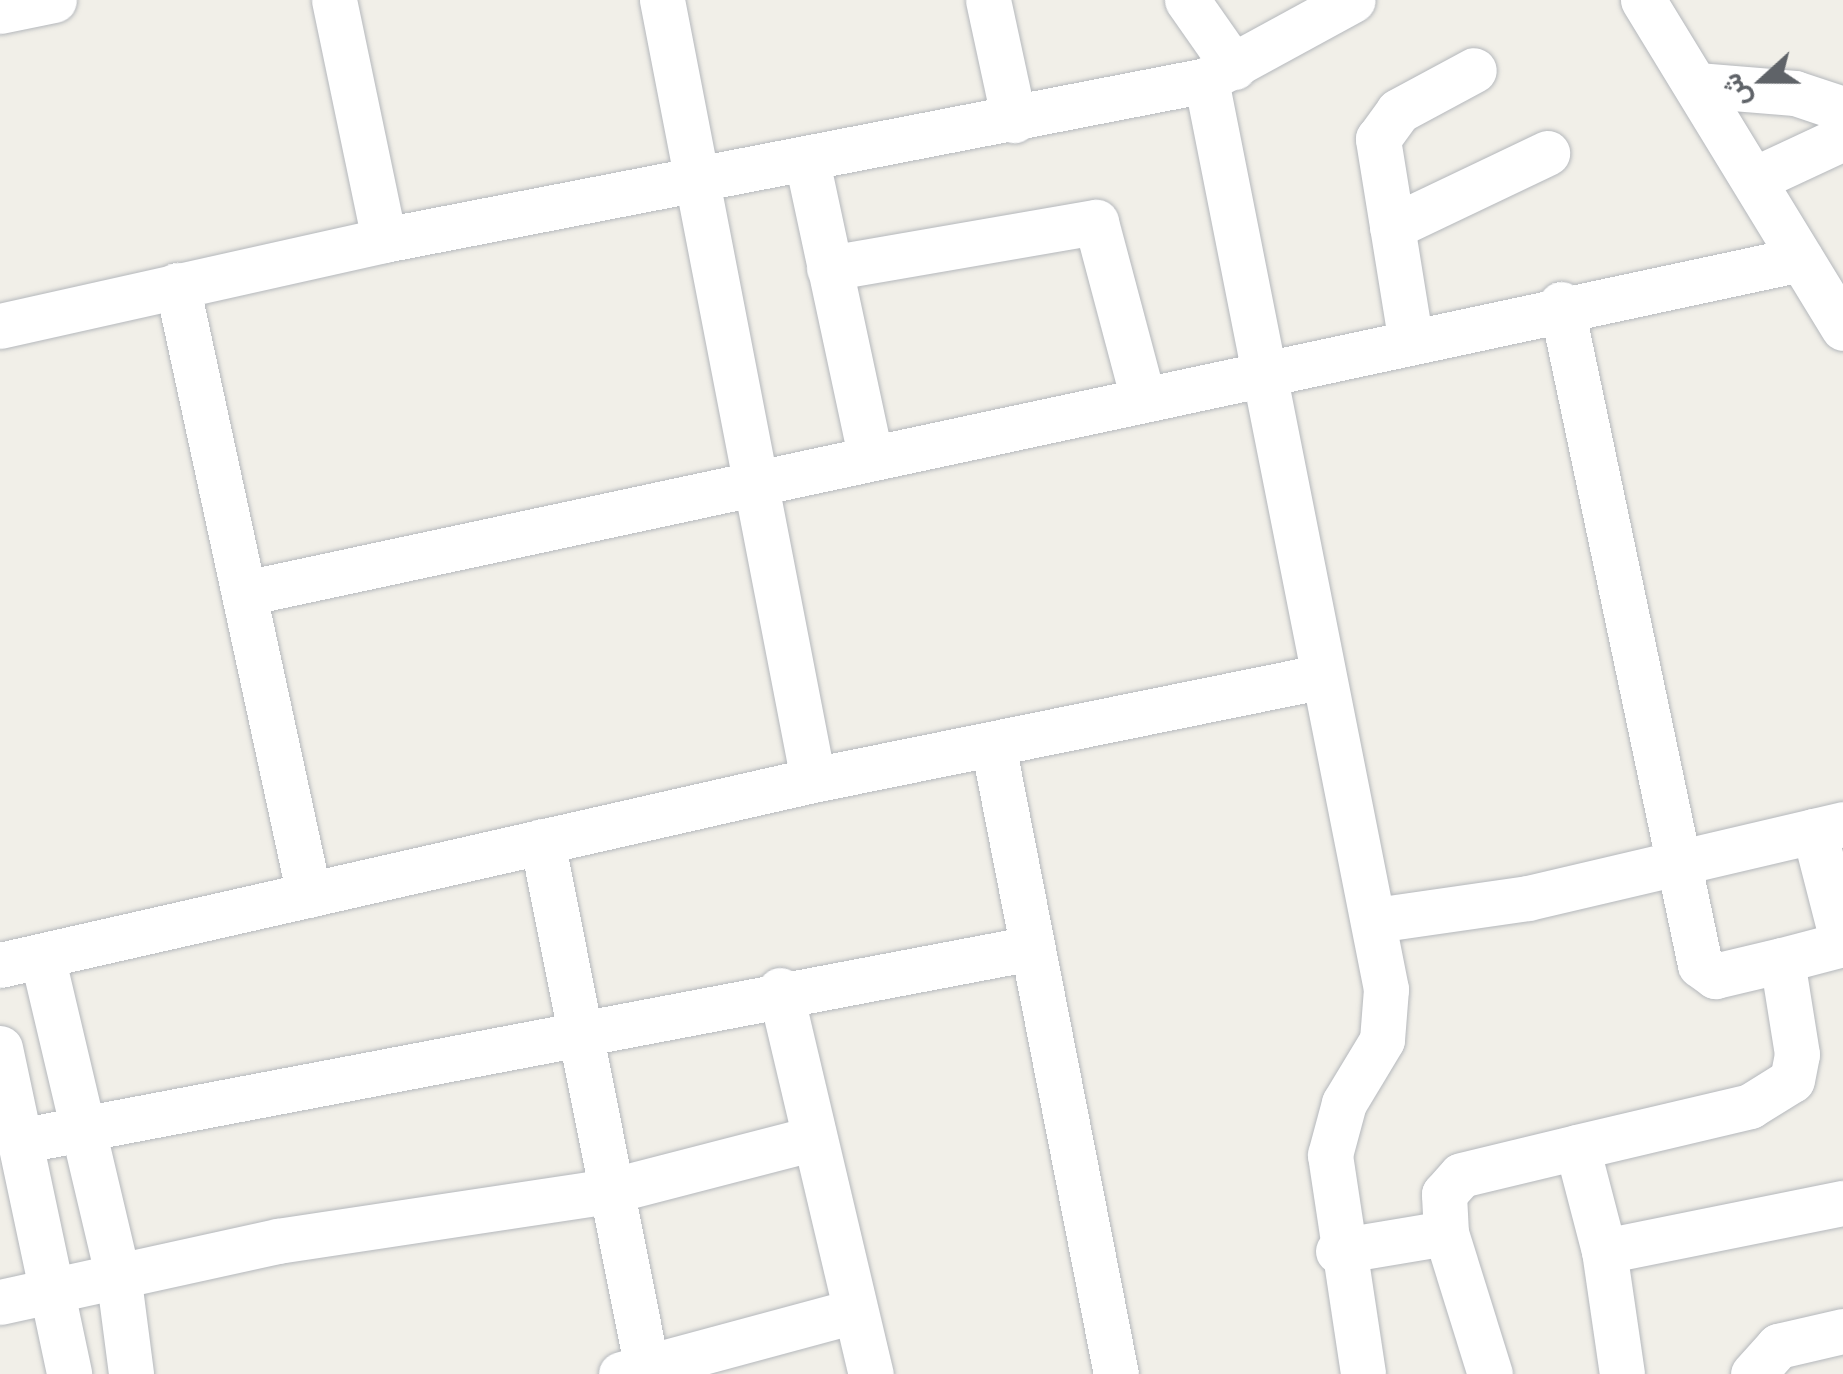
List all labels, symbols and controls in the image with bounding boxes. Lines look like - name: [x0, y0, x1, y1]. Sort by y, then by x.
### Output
- north arrow: [1713, 30, 1813, 130]
- text: ش: [1711, 69, 1758, 113]

